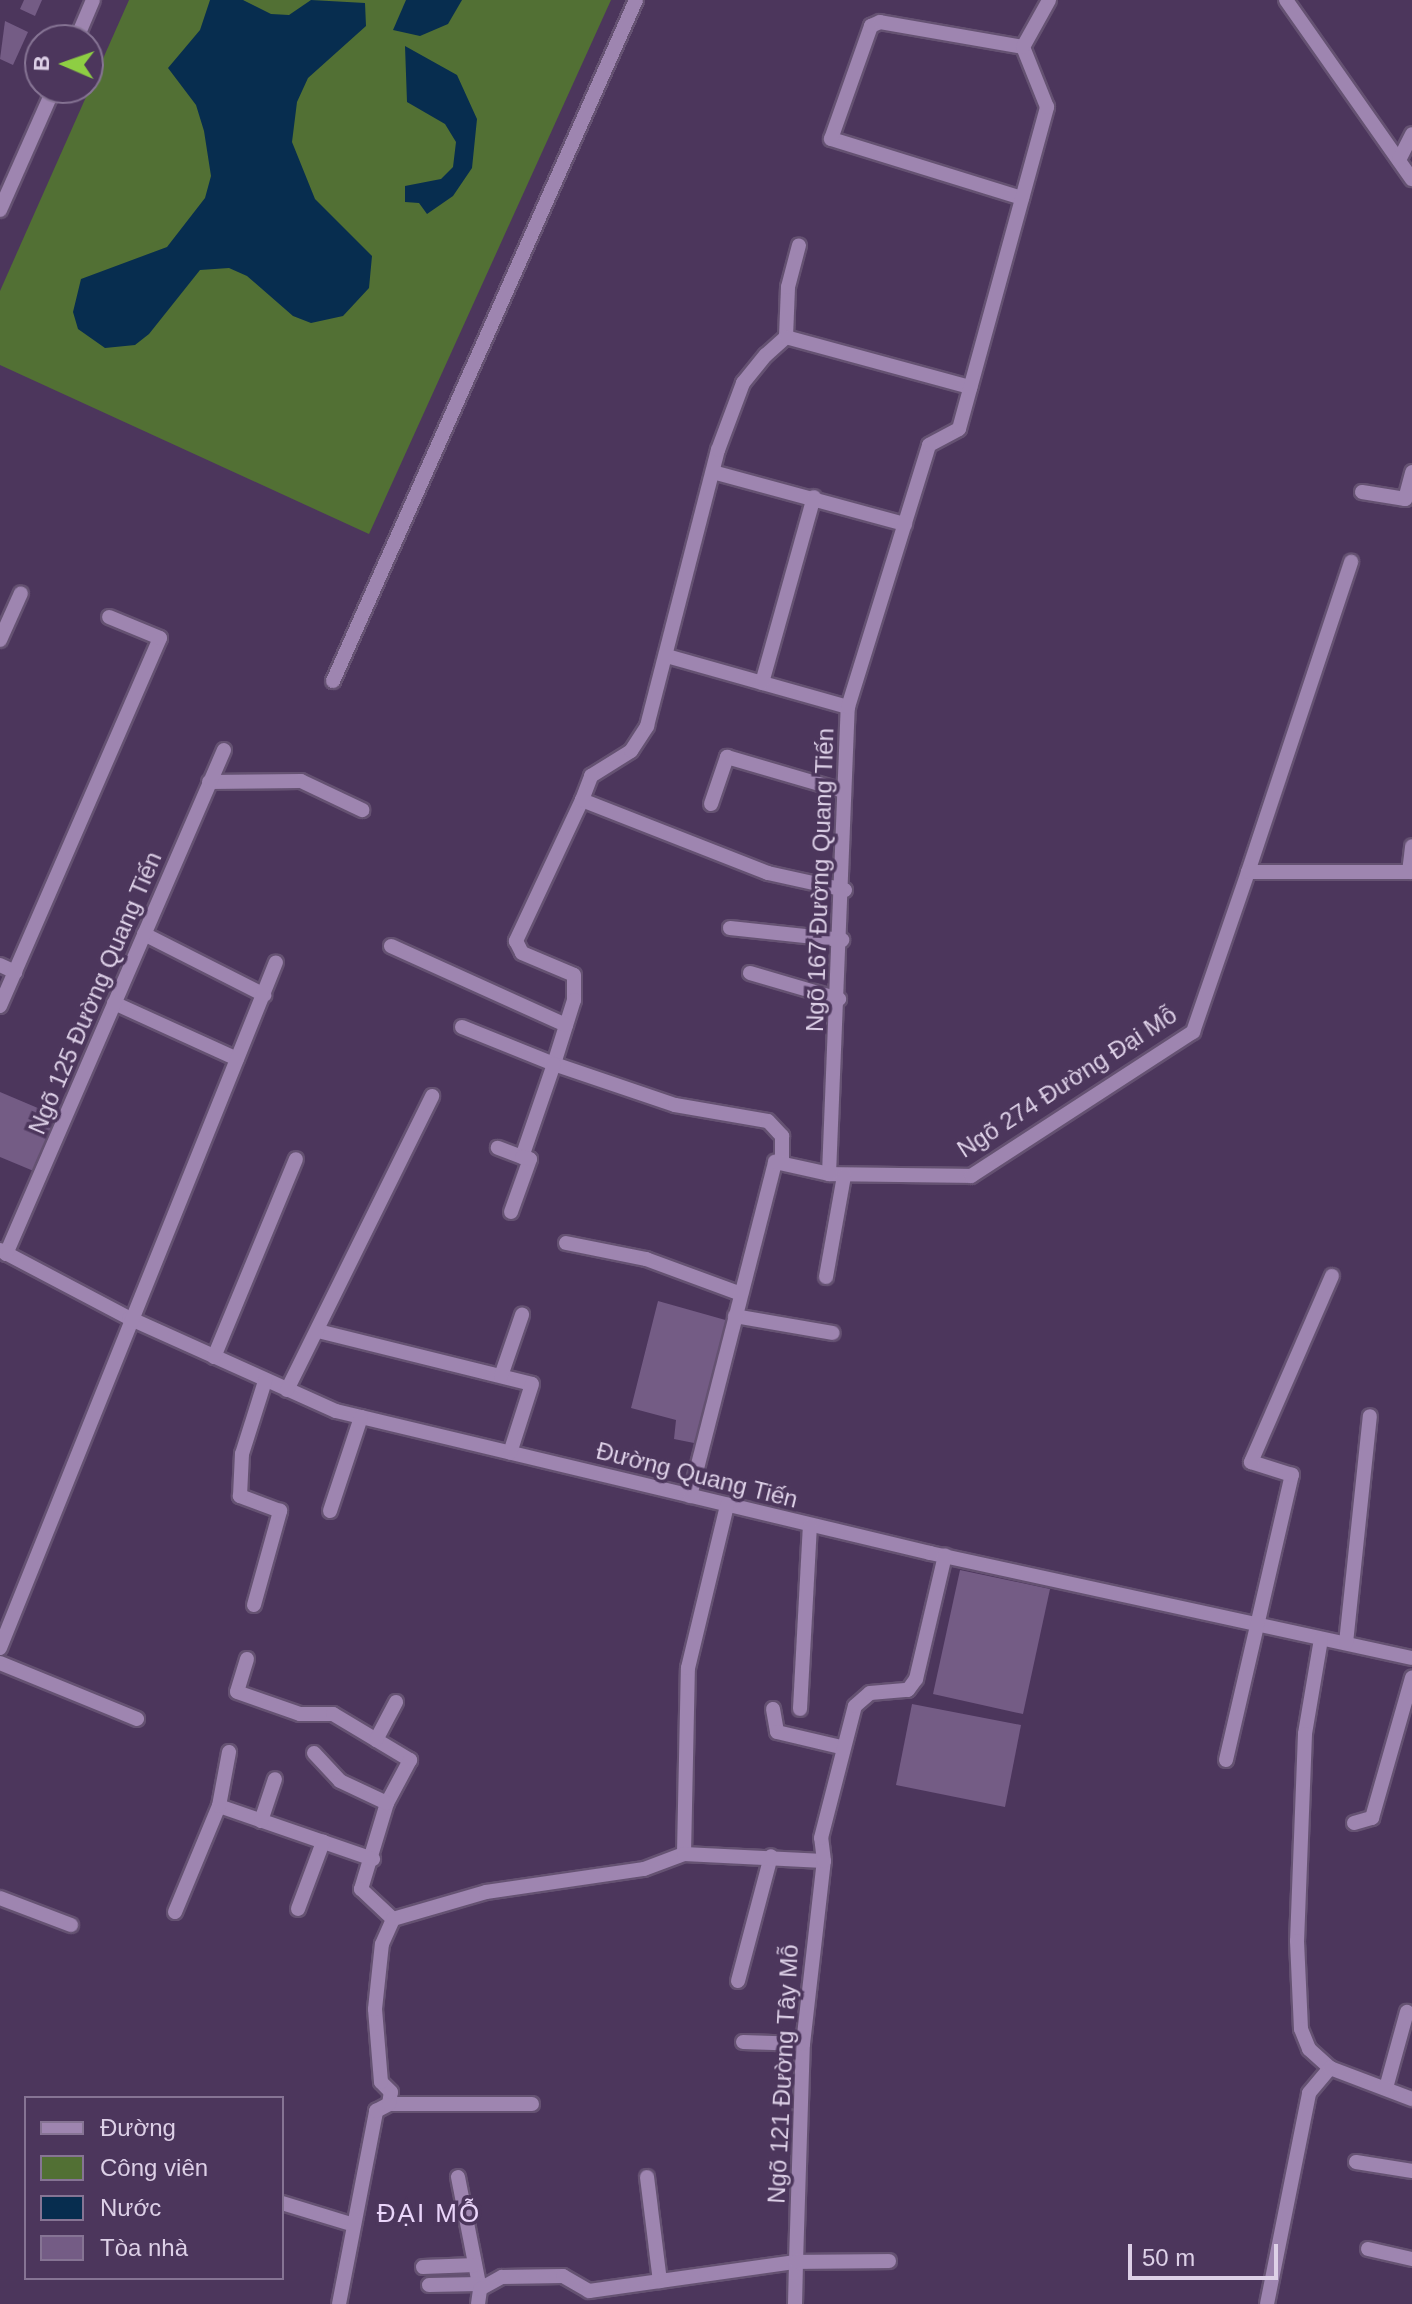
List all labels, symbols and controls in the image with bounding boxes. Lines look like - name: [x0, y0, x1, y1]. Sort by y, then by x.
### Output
- north arrow: [24, 24, 104, 104]
- text: B: [29, 55, 54, 72]
- street label: Ngõ 167 Đường Quang Tiến: [800, 727, 840, 1033]
- street label: Ngõ 125 Đường Quang Tiến: [22, 847, 168, 1139]
- street label: Ngõ 274 Đường Đại Mỗ: [952, 1000, 1182, 1164]
- street label: Đường Quang Tiến: [593, 1436, 801, 1514]
- street label: Ngõ 121 Đường Tây Mỗ: [762, 1943, 804, 2205]
- legend: [24, 2096, 284, 2280]
- text: Đường: [100, 2114, 176, 2141]
- text: Công viên: [100, 2154, 208, 2181]
- text: Nước: [100, 2194, 161, 2221]
- district label: ĐẠI MỖ: [377, 2198, 481, 2230]
- scale bar: [1132, 2228, 1282, 2278]
- text: Tòa nhà: [100, 2234, 188, 2261]
- text: 50 m: [1142, 2244, 1195, 2271]

